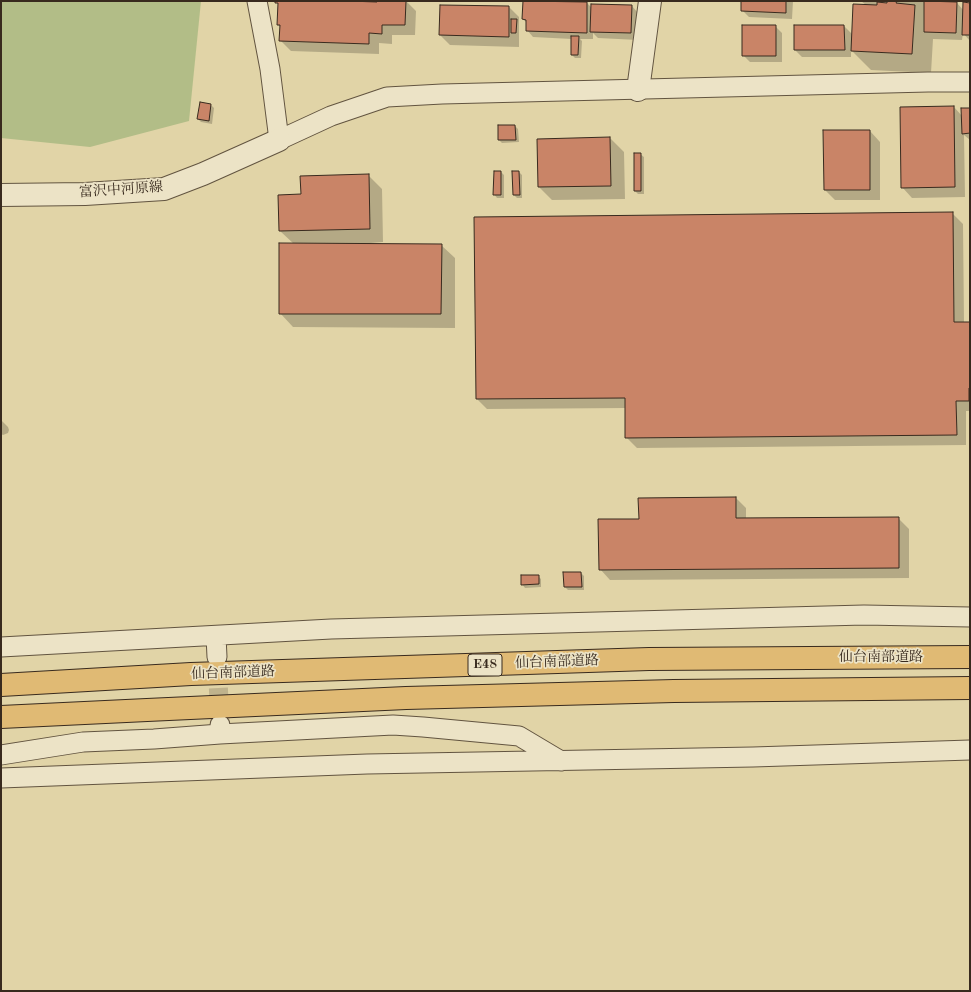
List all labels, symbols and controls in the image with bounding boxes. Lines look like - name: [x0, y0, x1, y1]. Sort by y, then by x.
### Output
- street label: 富沢中河原線: [79, 179, 163, 201]
- street label: 仙台南部道路: [839, 649, 923, 665]
- street label: 仙台南部道路: [515, 652, 599, 672]
- road number: E48: [468, 654, 502, 676]
- street label: 仙台南部道路: [191, 663, 275, 683]

